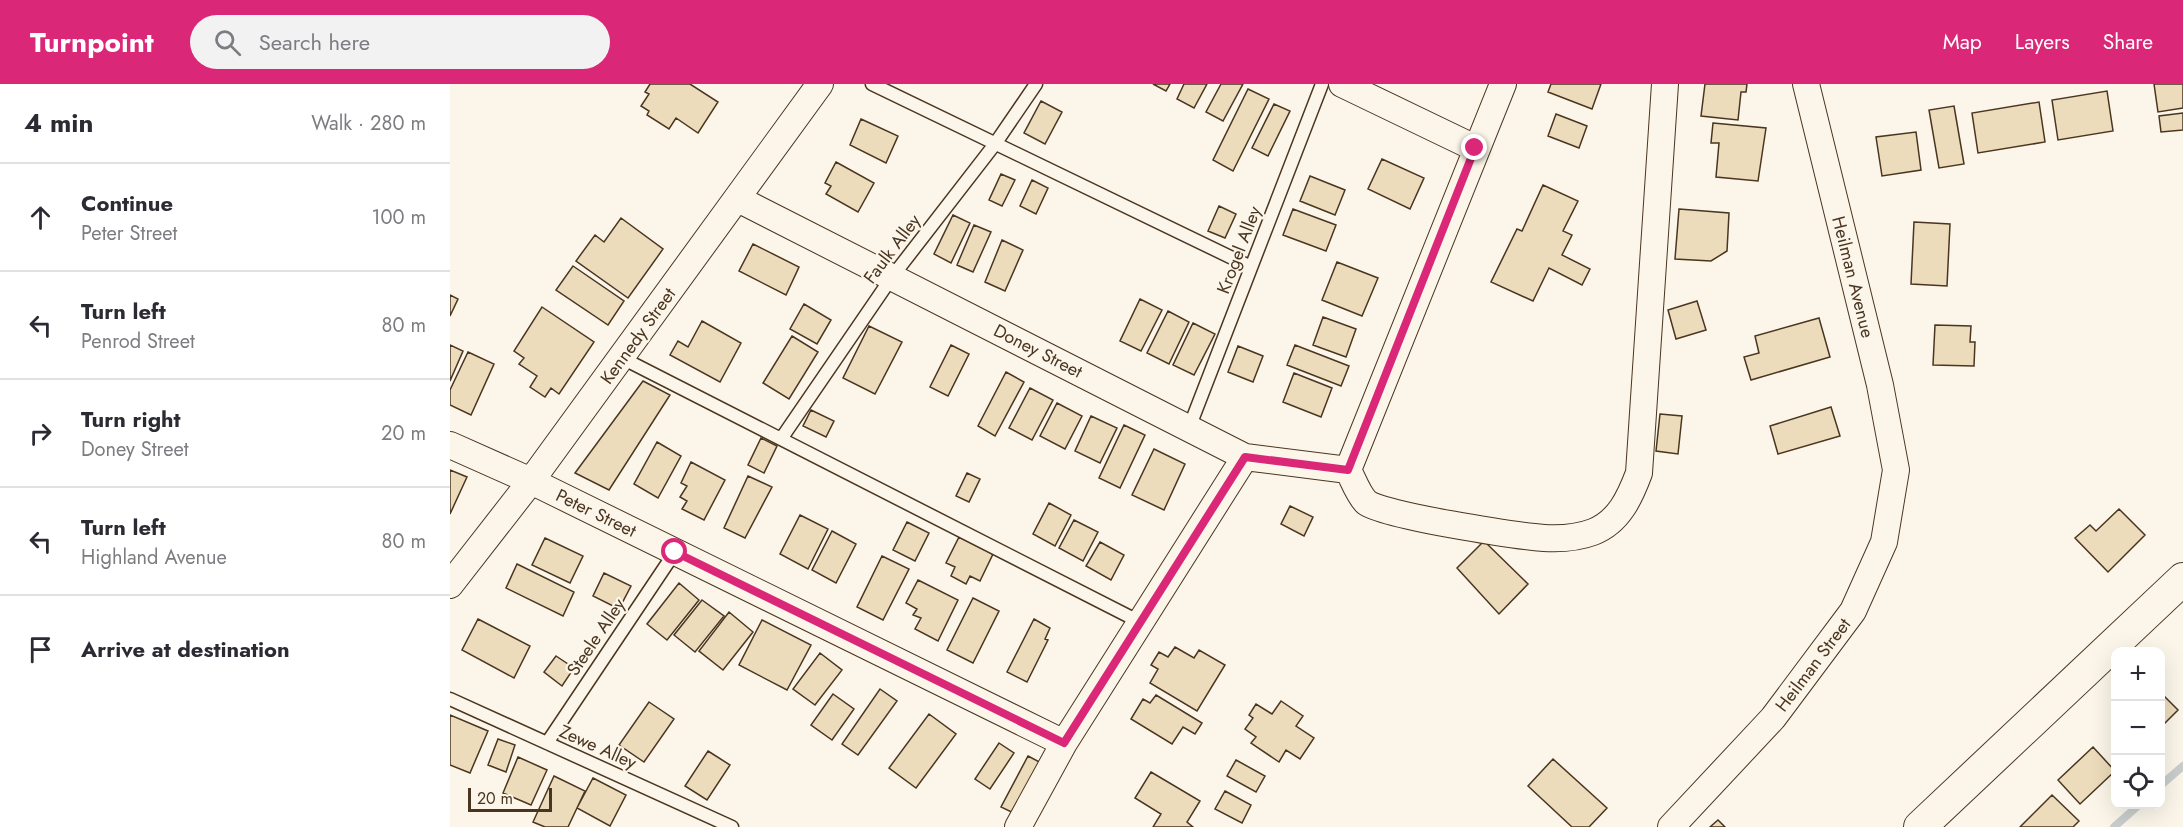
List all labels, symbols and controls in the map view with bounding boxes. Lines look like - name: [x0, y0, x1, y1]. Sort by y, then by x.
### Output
- search box: [190, 15, 610, 69]
- text: Turnpoint: [30, 22, 154, 63]
- icon: search: [211, 26, 244, 59]
- text: Search here: [259, 26, 370, 58]
- text: Map: [1943, 27, 1982, 57]
- text: Layers: [2015, 27, 2070, 57]
- text: Share: [2103, 27, 2153, 57]
- text: 4 min: [24, 104, 93, 142]
- text: Walk · 280 m: [311, 109, 426, 138]
- route end: [1461, 134, 1487, 160]
- text: Continue: [81, 187, 173, 219]
- icon: ahead: [24, 201, 57, 234]
- street label: Krogel Alley: [1210, 202, 1268, 298]
- text: 100 m: [371, 203, 426, 232]
- street label: Faulk Alley: [857, 209, 927, 289]
- street label: Heilman Avenue: [1825, 213, 1881, 341]
- text: Peter Street: [81, 219, 177, 248]
- street label: Kennedy Street: [594, 282, 682, 390]
- text: Turn left: [81, 295, 166, 327]
- icon: left: [24, 309, 57, 342]
- text: 80 m: [381, 311, 426, 340]
- street label: Doney Street: [989, 317, 1088, 385]
- text: Penrod Street: [81, 327, 195, 356]
- text: Turn right: [81, 403, 181, 435]
- icon: right: [24, 417, 57, 450]
- text: 20 m: [381, 419, 426, 448]
- text: Doney Street: [81, 435, 189, 464]
- street label: Peter Street: [551, 482, 641, 544]
- text: Turn left: [81, 511, 166, 543]
- icon: left: [24, 525, 57, 558]
- text: 80 m: [381, 527, 426, 556]
- route start: [661, 538, 687, 564]
- text: Highland Avenue: [81, 543, 227, 572]
- street label: Steele Alley: [560, 593, 632, 681]
- street label: Heilman Street: [1769, 612, 1857, 717]
- icon: arrive: [24, 633, 57, 666]
- text: Arrive at destination: [81, 633, 290, 665]
- map controls: [2111, 647, 2165, 809]
- button: +: [2111, 647, 2165, 701]
- button: −: [2111, 701, 2165, 755]
- street label: Zewe Alley: [555, 718, 641, 776]
- button: locate: [2111, 755, 2165, 809]
- scale bar: [468, 785, 552, 812]
- text: 20 m: [477, 787, 513, 810]

